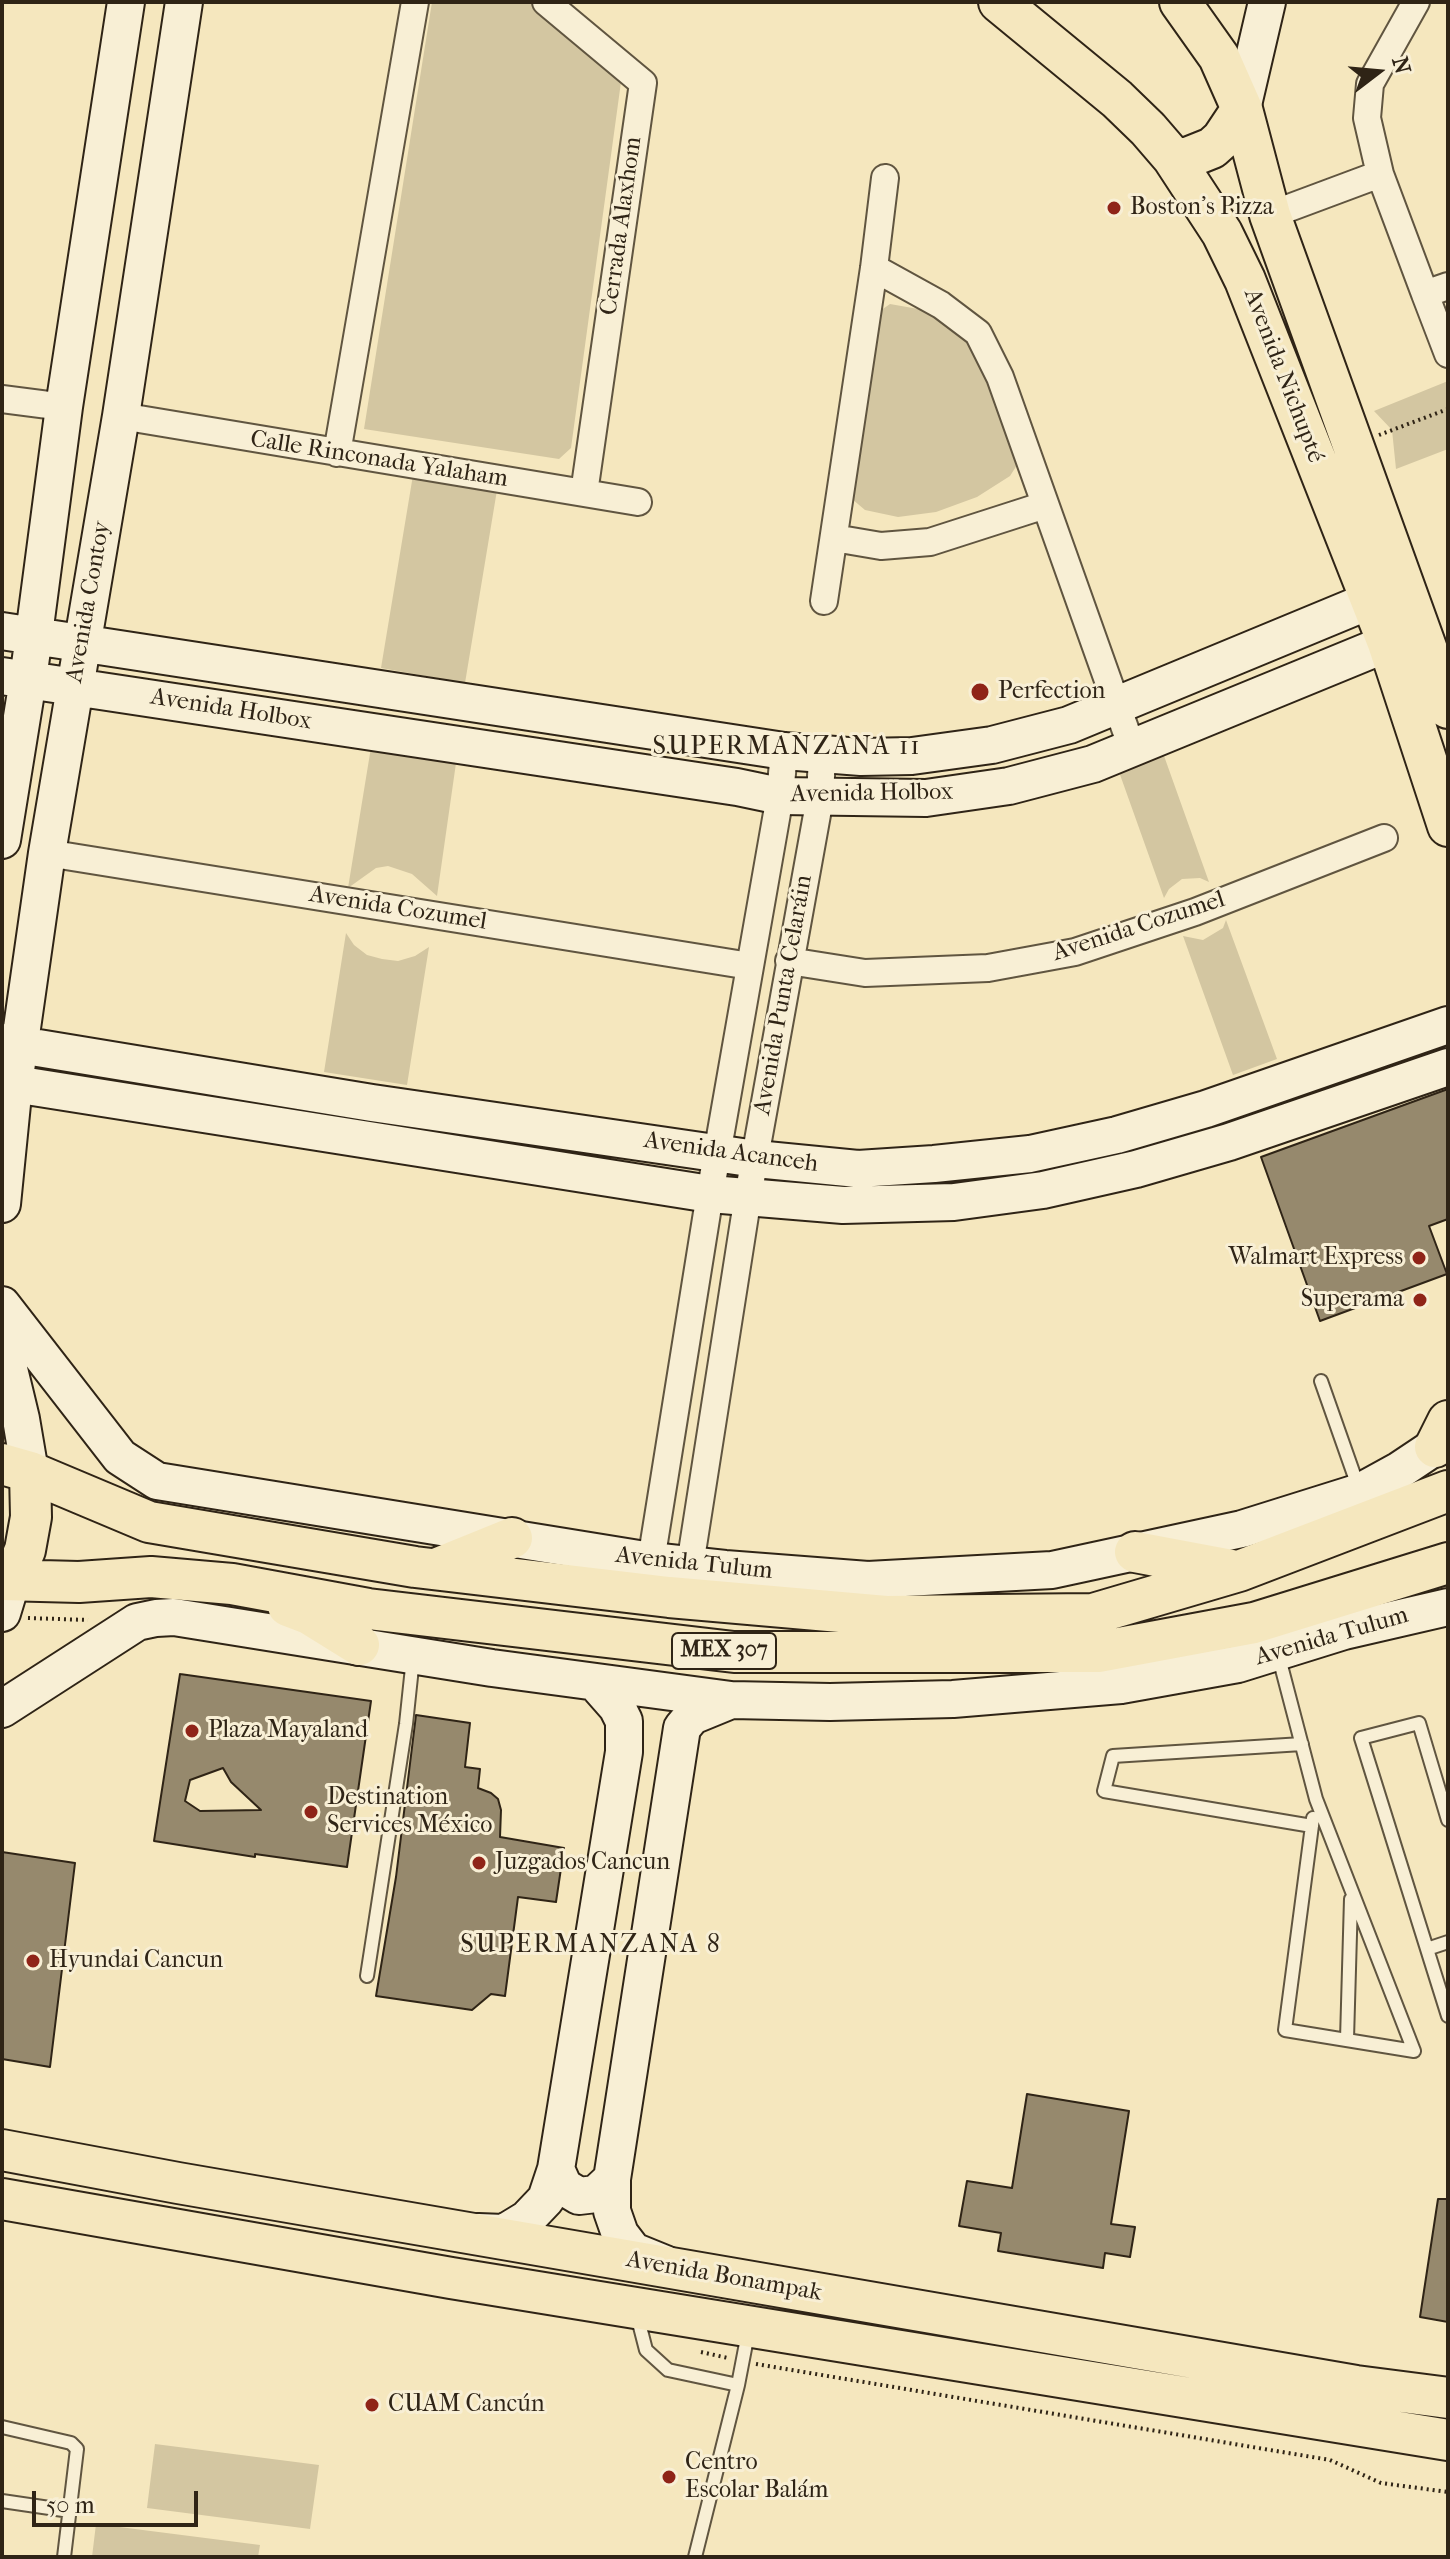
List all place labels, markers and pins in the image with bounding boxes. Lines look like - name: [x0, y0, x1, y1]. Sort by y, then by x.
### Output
- place label: Boston's Pizza: [1130, 194, 1274, 222]
- marker: Boston's Pizza: [1105, 199, 1123, 217]
- place label: Perfection: [998, 678, 1105, 706]
- marker: Perfection: [969, 681, 991, 703]
- place label: Walmart Express: [1229, 1244, 1403, 1272]
- marker: Walmart Express: [1410, 1249, 1428, 1267]
- place label: Superama: [1301, 1286, 1404, 1314]
- marker: Superama: [1411, 1291, 1429, 1309]
- place label: Plaza Mayaland: [208, 1717, 368, 1745]
- marker: Plaza Mayaland: [183, 1722, 201, 1740]
- place label: Destination Services México: [327, 1784, 492, 1840]
- marker: Destination Services México: [302, 1803, 320, 1821]
- place label: Juzgados Cancun: [495, 1849, 670, 1877]
- marker: Juzgados Cancun: [470, 1854, 488, 1872]
- place label: Hyundai Cancun: [49, 1947, 223, 1975]
- marker: Hyundai Cancun: [24, 1952, 42, 1970]
- place label: CUAM Cancún: [388, 2391, 545, 2419]
- marker: CUAM Cancún: [363, 2396, 381, 2414]
- place label: Centro Escolar Balám: [685, 2449, 829, 2505]
- marker: Centro Escolar Balám: [660, 2468, 678, 2486]

